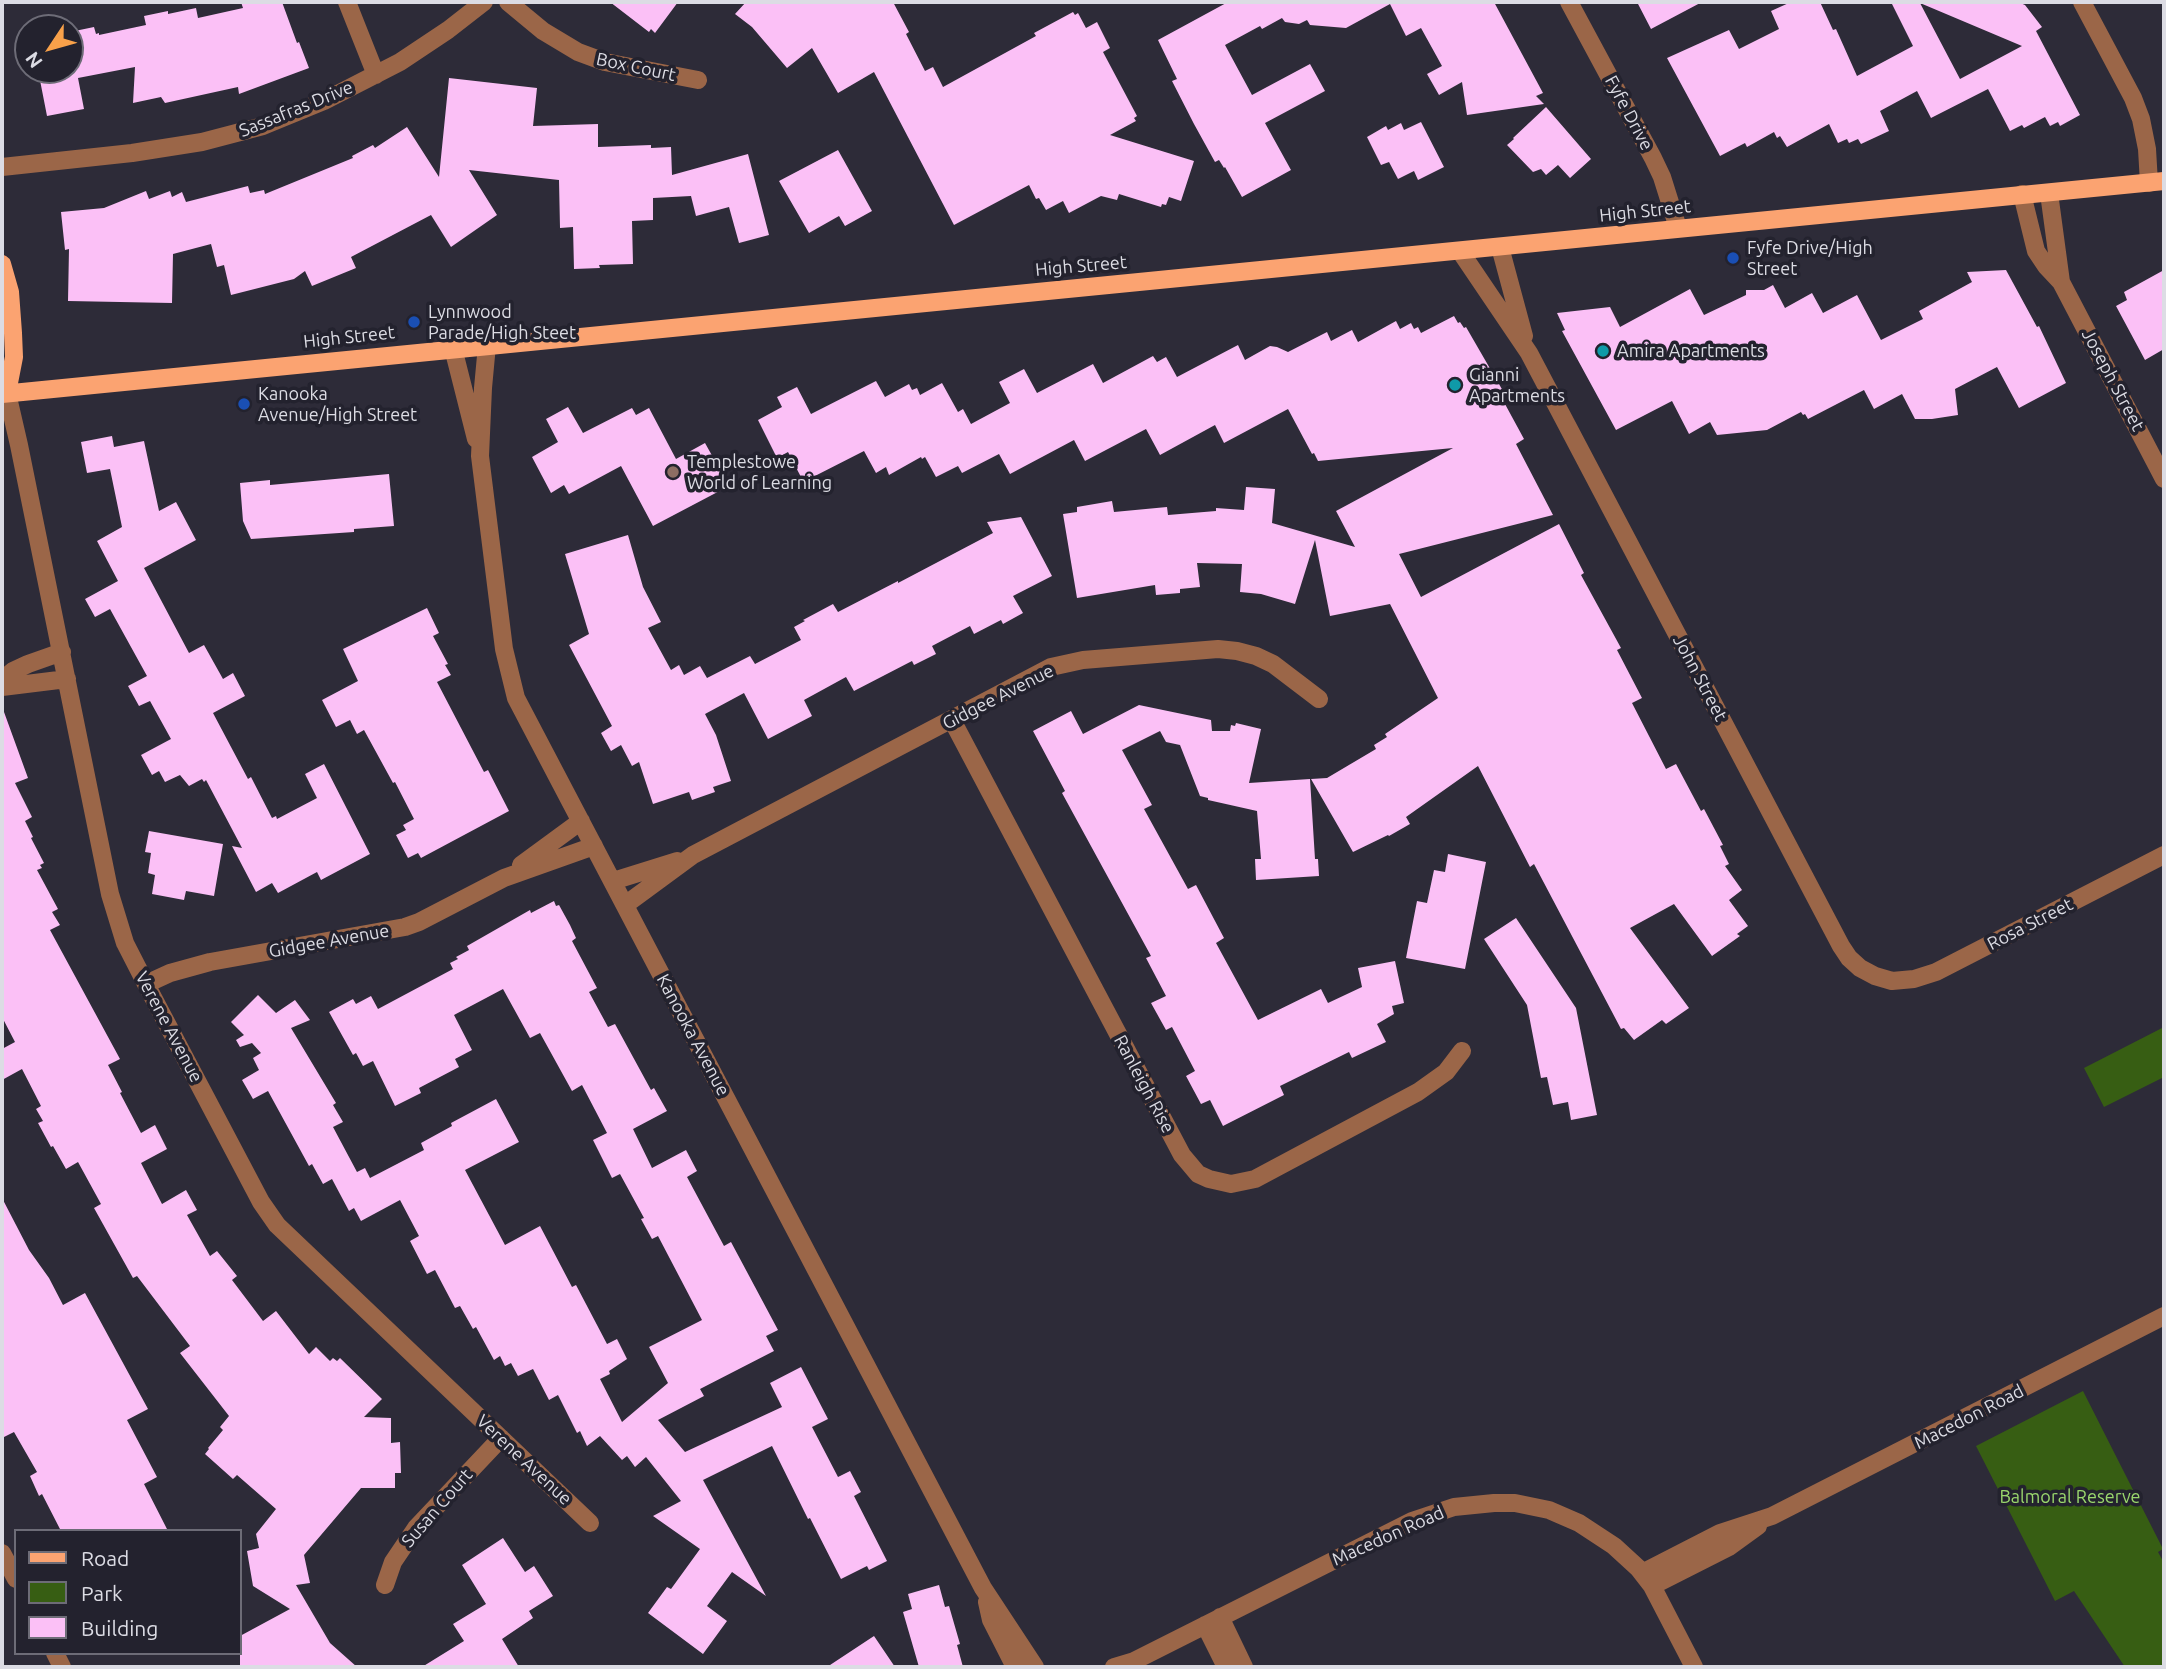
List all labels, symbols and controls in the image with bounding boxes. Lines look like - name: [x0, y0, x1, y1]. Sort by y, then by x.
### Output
- north arrow: [14, 14, 84, 84]
- text: N: [21, 48, 47, 72]
- street label: Box Court: [594, 48, 678, 86]
- street label: Fyfe Drive: [1600, 72, 1658, 154]
- street label: Sassafras Drive: [236, 76, 356, 142]
- street label: High Street: [1598, 195, 1692, 227]
- place label: Fyfe Drive/High Street: [1747, 237, 1873, 280]
- marker: Fyfe Drive/High Street: [1725, 250, 1741, 266]
- street label: High Street: [1034, 251, 1128, 281]
- place label: Lynnwood Parade/High Steet: [428, 301, 576, 344]
- marker: Lynnwood Parade/High Steet: [406, 314, 422, 330]
- street label: High Street: [302, 321, 396, 353]
- street label: Joseph Street: [2077, 325, 2149, 435]
- place label: Amira Apartments: [1617, 340, 1765, 362]
- marker: Amira Apartments: [1595, 343, 1611, 359]
- place label: Gianni Apartments: [1469, 364, 1565, 406]
- marker: Gianni Apartments: [1447, 377, 1463, 393]
- place label: Kanooka Avenue/High Street: [258, 383, 417, 426]
- marker: Kanooka Avenue/High Street: [236, 396, 252, 412]
- place label: Templestowe World of Learning: [687, 451, 832, 494]
- marker: Templestowe World of Learning: [665, 464, 681, 480]
- street label: John Street: [1668, 631, 1732, 725]
- street label: Gidgee Avenue: [939, 660, 1057, 734]
- street label: Rosa Street: [1984, 893, 2076, 955]
- street label: Gidgee Avenue: [267, 920, 391, 962]
- street label: Verene Avenue: [131, 968, 207, 1086]
- street label: Kanooka Avenue: [652, 970, 734, 1100]
- street label: Ranleigh Rise: [1109, 1031, 1179, 1137]
- street label: Macedon Road: [1911, 1380, 2027, 1454]
- street label: Verene Avenue: [472, 1410, 576, 1510]
- street label: Susan Court: [397, 1464, 477, 1552]
- park label: Balmoral Reserve: [1999, 1486, 2141, 1508]
- street label: Macedon Road: [1329, 1502, 1447, 1570]
- legend: [14, 1529, 242, 1655]
- text: Road: [81, 1546, 129, 1570]
- text: Park: [81, 1581, 123, 1605]
- text: Building: [81, 1616, 158, 1640]

